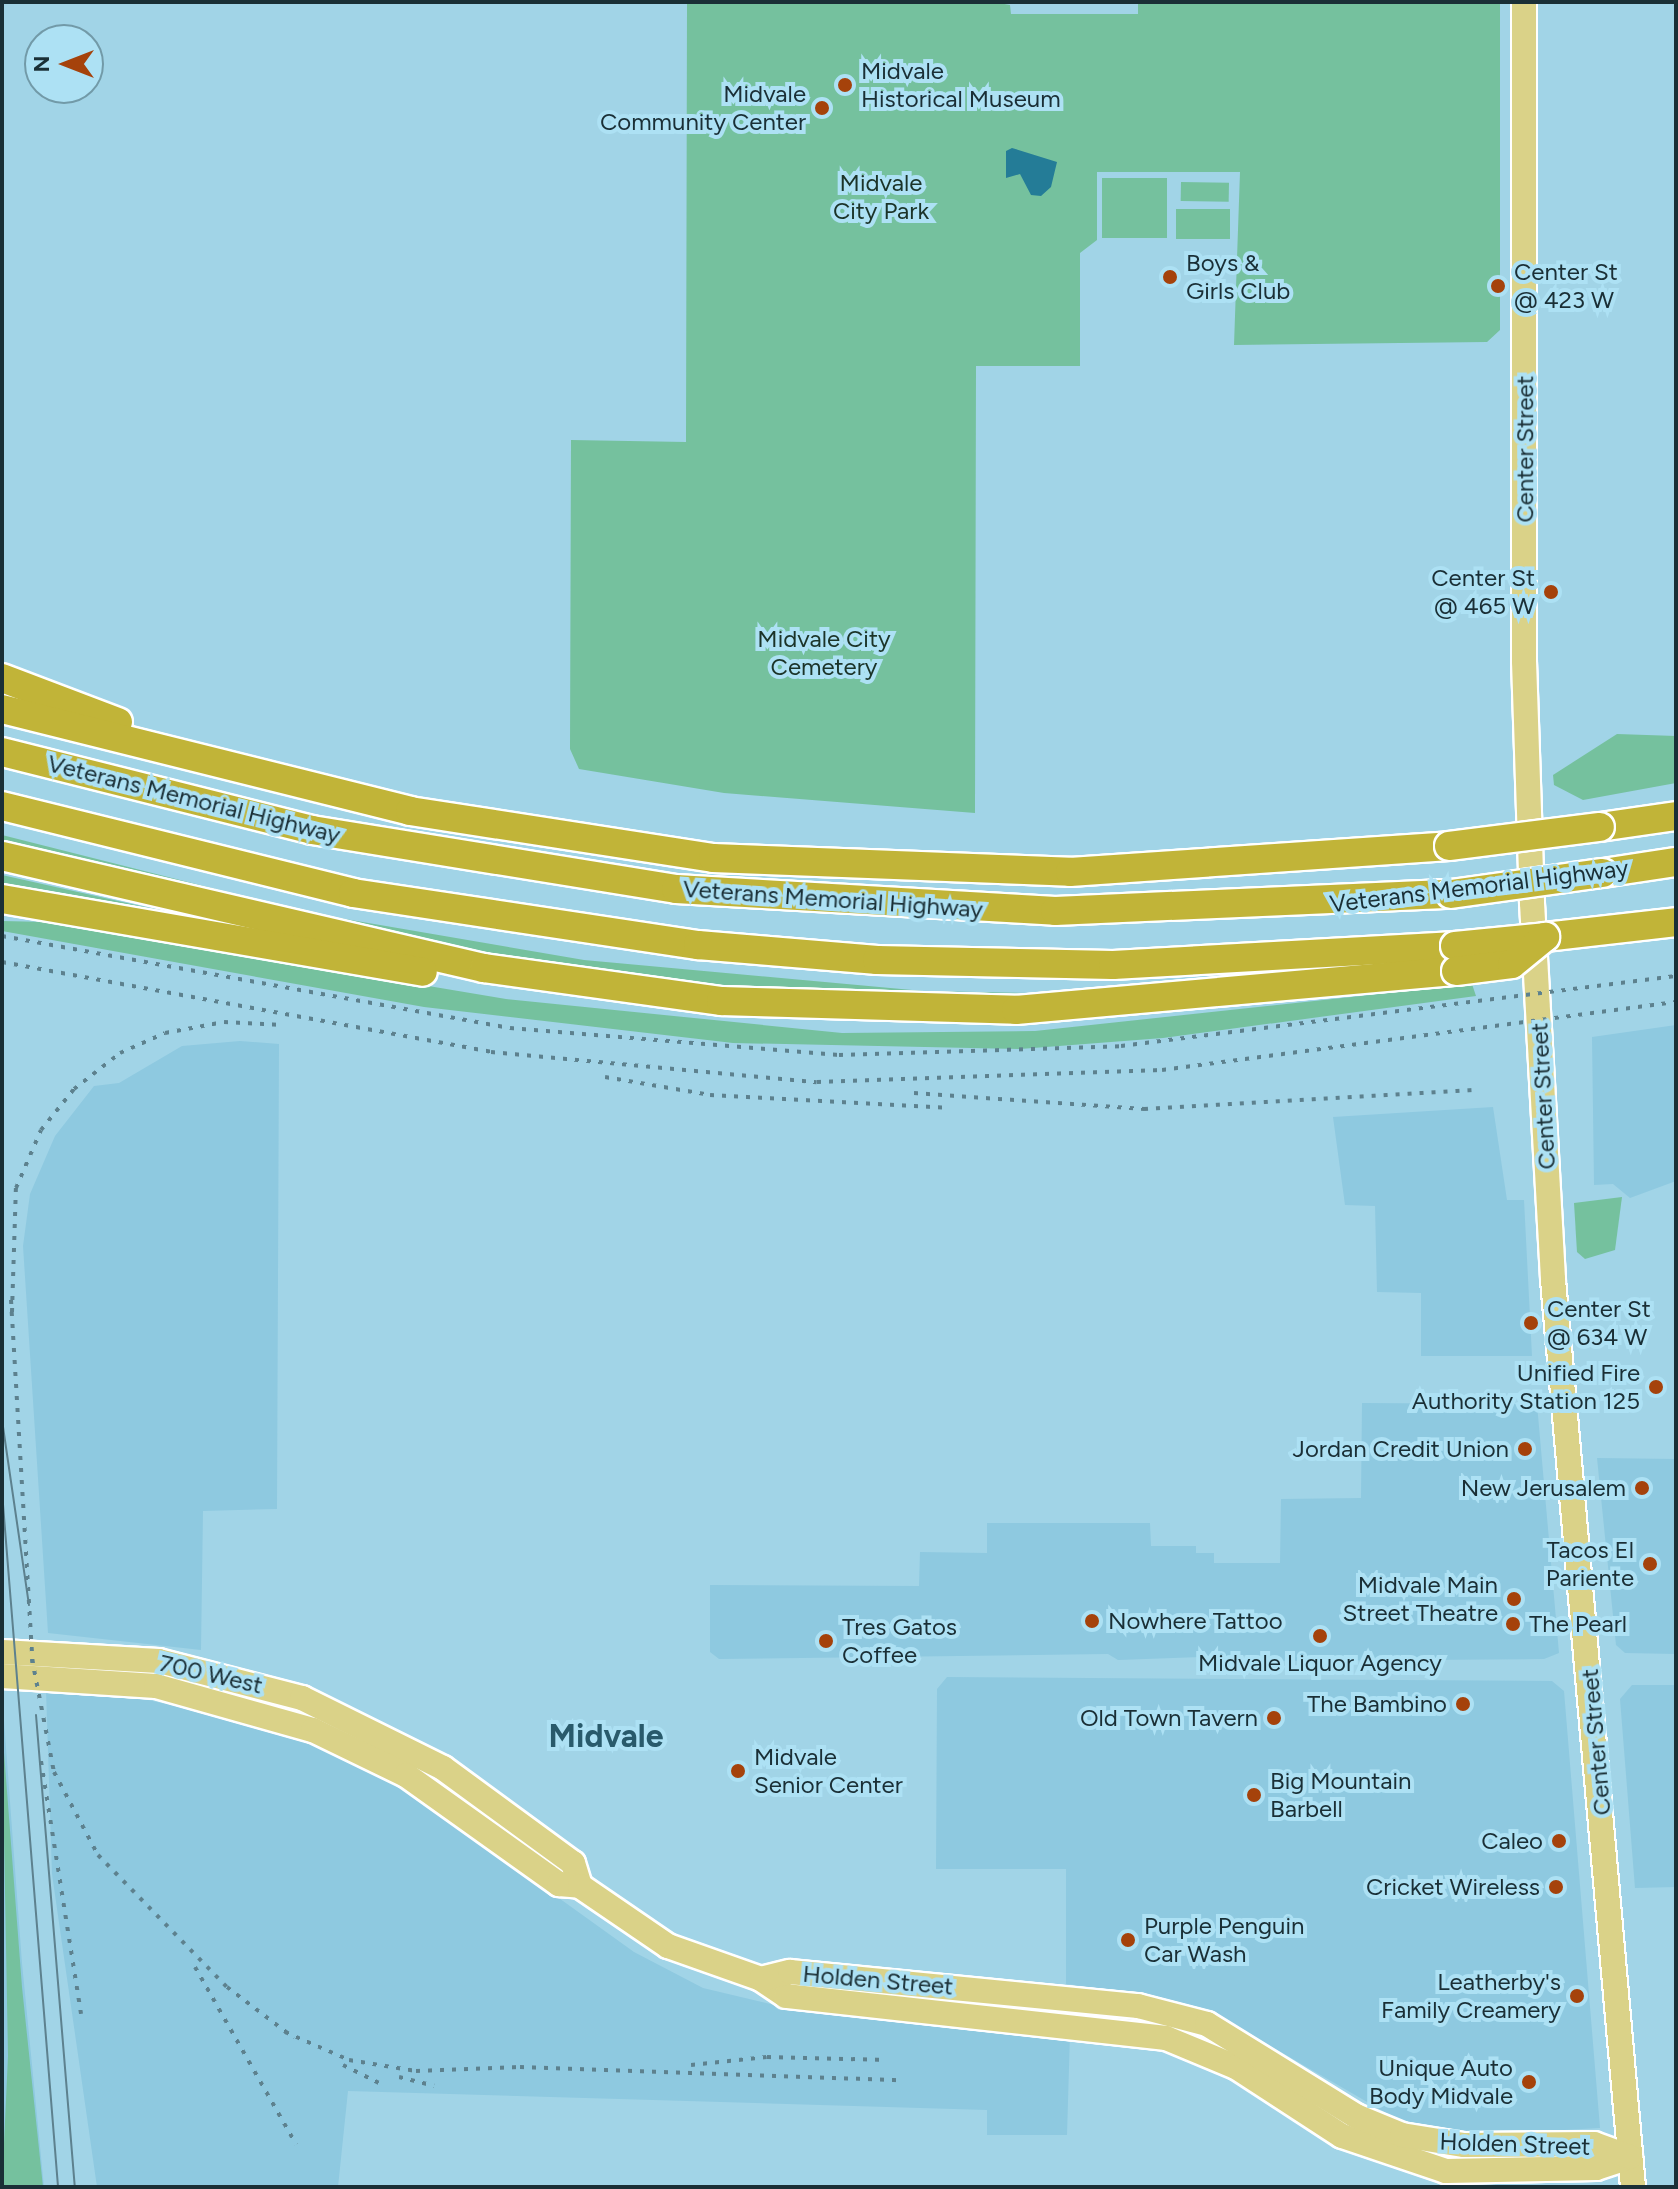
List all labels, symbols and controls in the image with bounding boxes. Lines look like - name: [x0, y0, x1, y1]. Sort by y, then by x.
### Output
- north arrow: [24, 24, 104, 104]
- text: N: [28, 56, 55, 73]
- place label: Midvale Historical Museum: [861, 57, 1061, 113]
- marker: Midvale Historical Museum: [836, 76, 854, 94]
- place label: Midvale Community Center: [600, 80, 806, 136]
- marker: Midvale Community Center: [813, 99, 831, 117]
- park label: Midvale City Park: [833, 169, 929, 225]
- place label: Boys & Girls Club: [1186, 249, 1290, 305]
- place label: Center St @ 423 W: [1514, 258, 1618, 314]
- marker: Boys & Girls Club: [1161, 268, 1179, 286]
- marker: Center St @ 423 W: [1489, 277, 1507, 295]
- street label: Center Street: [1511, 375, 1539, 523]
- place label: Center St @ 465 W: [1431, 564, 1535, 620]
- marker: Center St @ 465 W: [1542, 583, 1560, 601]
- park label: Midvale City Cemetery: [757, 625, 891, 681]
- street label: Veterans Memorial Highway: [45, 749, 343, 849]
- street label: Veterans Memorial Highway: [1328, 853, 1630, 919]
- street label: Veterans Memorial Highway: [682, 874, 984, 924]
- street label: Center Street: [1525, 1022, 1561, 1170]
- place label: Center St @ 634 W: [1547, 1295, 1651, 1351]
- marker: Center St @ 634 W: [1522, 1314, 1540, 1332]
- place label: Unified Fire Authority Station 125: [1412, 1359, 1640, 1415]
- marker: Unified Fire Authority Station 125: [1647, 1378, 1665, 1396]
- place label: Jordan Credit Union: [1293, 1435, 1509, 1463]
- marker: Jordan Credit Union: [1516, 1440, 1534, 1458]
- place label: New Jerusalem: [1461, 1474, 1626, 1502]
- marker: New Jerusalem: [1633, 1479, 1651, 1497]
- place label: Tacos El Pariente: [1546, 1536, 1634, 1592]
- marker: Tacos El Pariente: [1641, 1555, 1659, 1573]
- place label: Midvale Main Street Theatre: [1343, 1571, 1498, 1627]
- marker: Midvale Main Street Theatre: [1505, 1590, 1523, 1608]
- place label: Nowhere Tattoo: [1108, 1607, 1283, 1635]
- place label: The Pearl: [1529, 1610, 1627, 1638]
- marker: Nowhere Tattoo: [1083, 1612, 1101, 1630]
- place label: Tres Gatos Coffee: [842, 1613, 957, 1669]
- marker: The Pearl: [1504, 1615, 1522, 1633]
- marker: Midvale Liquor Agency: [1311, 1627, 1329, 1645]
- marker: Tres Gatos Coffee: [817, 1632, 835, 1650]
- street label: 700 West: [157, 1648, 265, 1700]
- place label: Midvale Liquor Agency: [1198, 1649, 1442, 1677]
- street label: Center Street: [1575, 1667, 1617, 1817]
- place label: The Bambino: [1307, 1690, 1447, 1718]
- marker: The Bambino: [1454, 1695, 1472, 1713]
- place label: Old Town Tavern: [1080, 1704, 1258, 1732]
- marker: Old Town Tavern: [1265, 1709, 1283, 1727]
- district label: Midvale: [549, 1717, 663, 1755]
- place label: Midvale Senior Center: [754, 1743, 903, 1799]
- marker: Midvale Senior Center: [729, 1762, 747, 1780]
- place label: Big Mountain Barbell: [1270, 1767, 1411, 1823]
- marker: Big Mountain Barbell: [1245, 1786, 1263, 1804]
- place label: Caleo: [1481, 1827, 1543, 1855]
- marker: Caleo: [1550, 1832, 1568, 1850]
- place label: Cricket Wireless: [1366, 1873, 1540, 1901]
- marker: Cricket Wireless: [1547, 1878, 1565, 1896]
- place label: Purple Penguin Car Wash: [1144, 1912, 1304, 1968]
- marker: Purple Penguin Car Wash: [1119, 1931, 1137, 1949]
- street label: Holden Street: [802, 1959, 954, 2001]
- place label: Leatherby's Family Creamery: [1381, 1968, 1561, 2024]
- marker: Leatherby's Family Creamery: [1568, 1987, 1586, 2005]
- place label: Unique Auto Body Midvale: [1369, 2054, 1513, 2110]
- marker: Unique Auto Body Midvale: [1520, 2073, 1538, 2091]
- street label: Holden Street: [1439, 2127, 1591, 2161]

